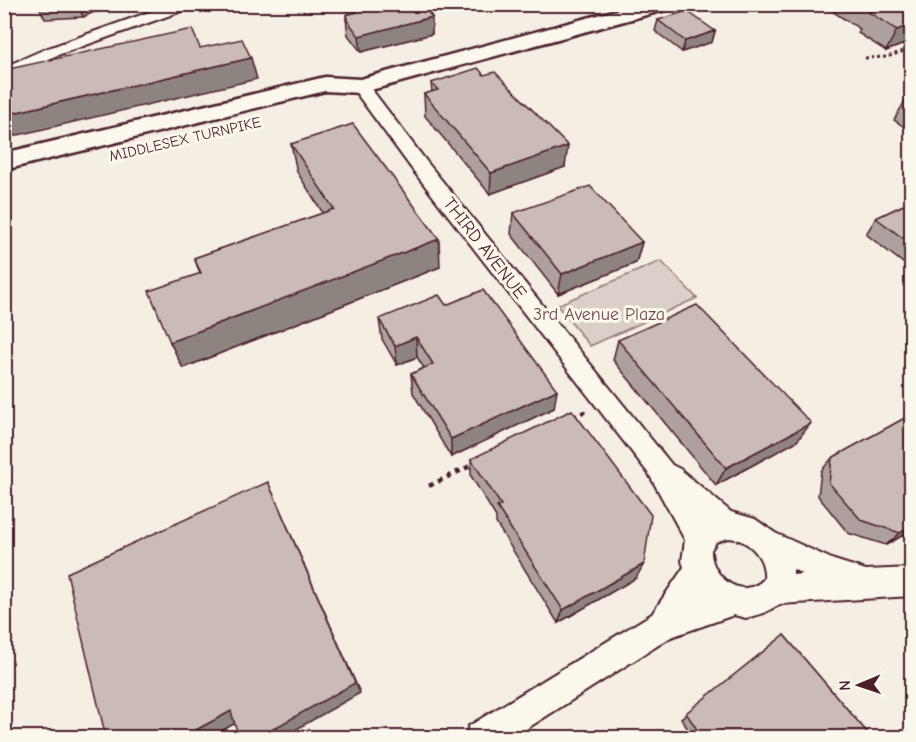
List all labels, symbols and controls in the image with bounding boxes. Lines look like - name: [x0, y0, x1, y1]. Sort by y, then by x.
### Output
- street label: MIDDLESEX TURNPIKE: [107, 113, 263, 165]
- street label: THIRD AVENUE: [439, 193, 531, 303]
- park label: 3rd Avenue Plaza: [533, 304, 665, 325]
- north arrow: [829, 655, 889, 715]
- text: N: [836, 680, 854, 691]

